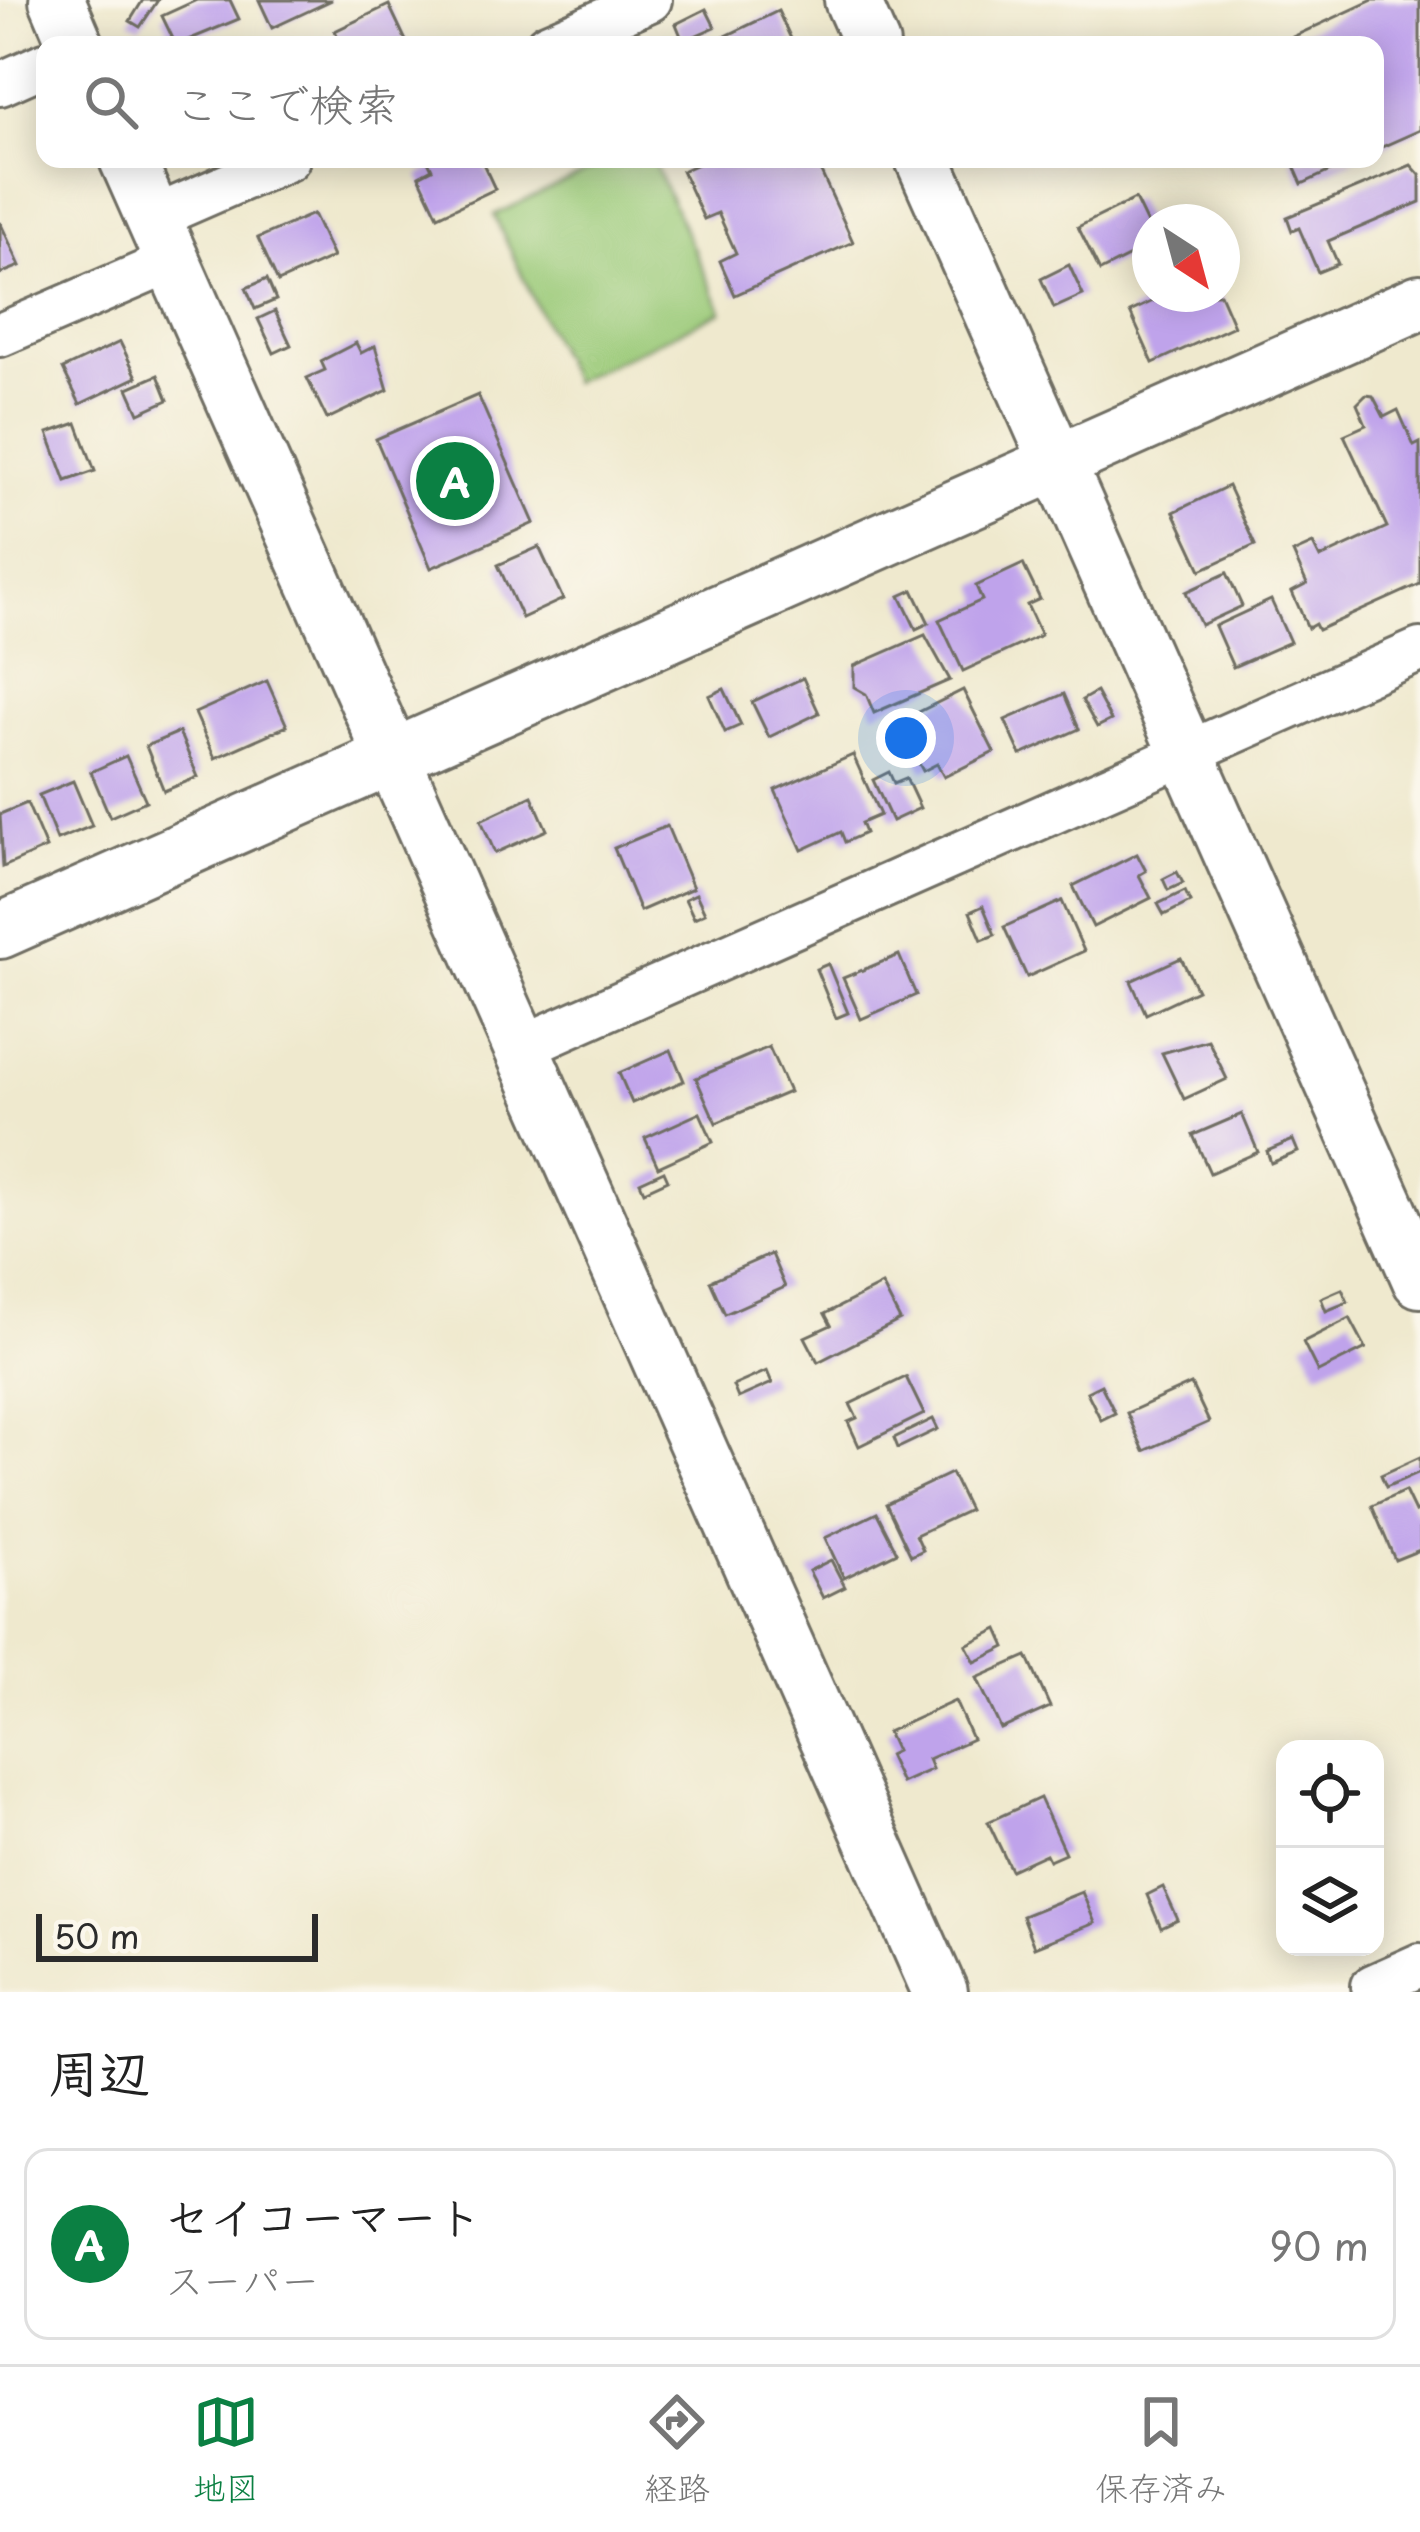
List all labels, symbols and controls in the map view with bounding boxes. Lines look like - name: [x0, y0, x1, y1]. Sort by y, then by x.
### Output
- search box: [36, 36, 1384, 168]
- text: ここで検索: [174, 68, 399, 136]
- icon: search: [78, 69, 144, 135]
- north arrow: [1132, 204, 1240, 312]
- pin: A: [416, 436, 494, 526]
- your location: [876, 708, 936, 768]
- map controls: [1276, 1740, 1384, 1956]
- button: locate: [1276, 1740, 1384, 1848]
- button: layers: [1276, 1848, 1384, 1956]
- scale bar: [36, 1908, 318, 1961]
- text: 50 m: [54, 1910, 140, 1960]
- text: 周辺: [48, 2032, 150, 2109]
- text: セイコーマート: [165, 2181, 482, 2249]
- text: A: [75, 2215, 105, 2274]
- text: 90 m: [1269, 2215, 1369, 2274]
- text: スーパー: [165, 2249, 319, 2308]
- tab: 地図: [193, 2389, 259, 2511]
- tab: 経路: [644, 2389, 710, 2511]
- tab: 保存済み: [1095, 2389, 1227, 2511]

